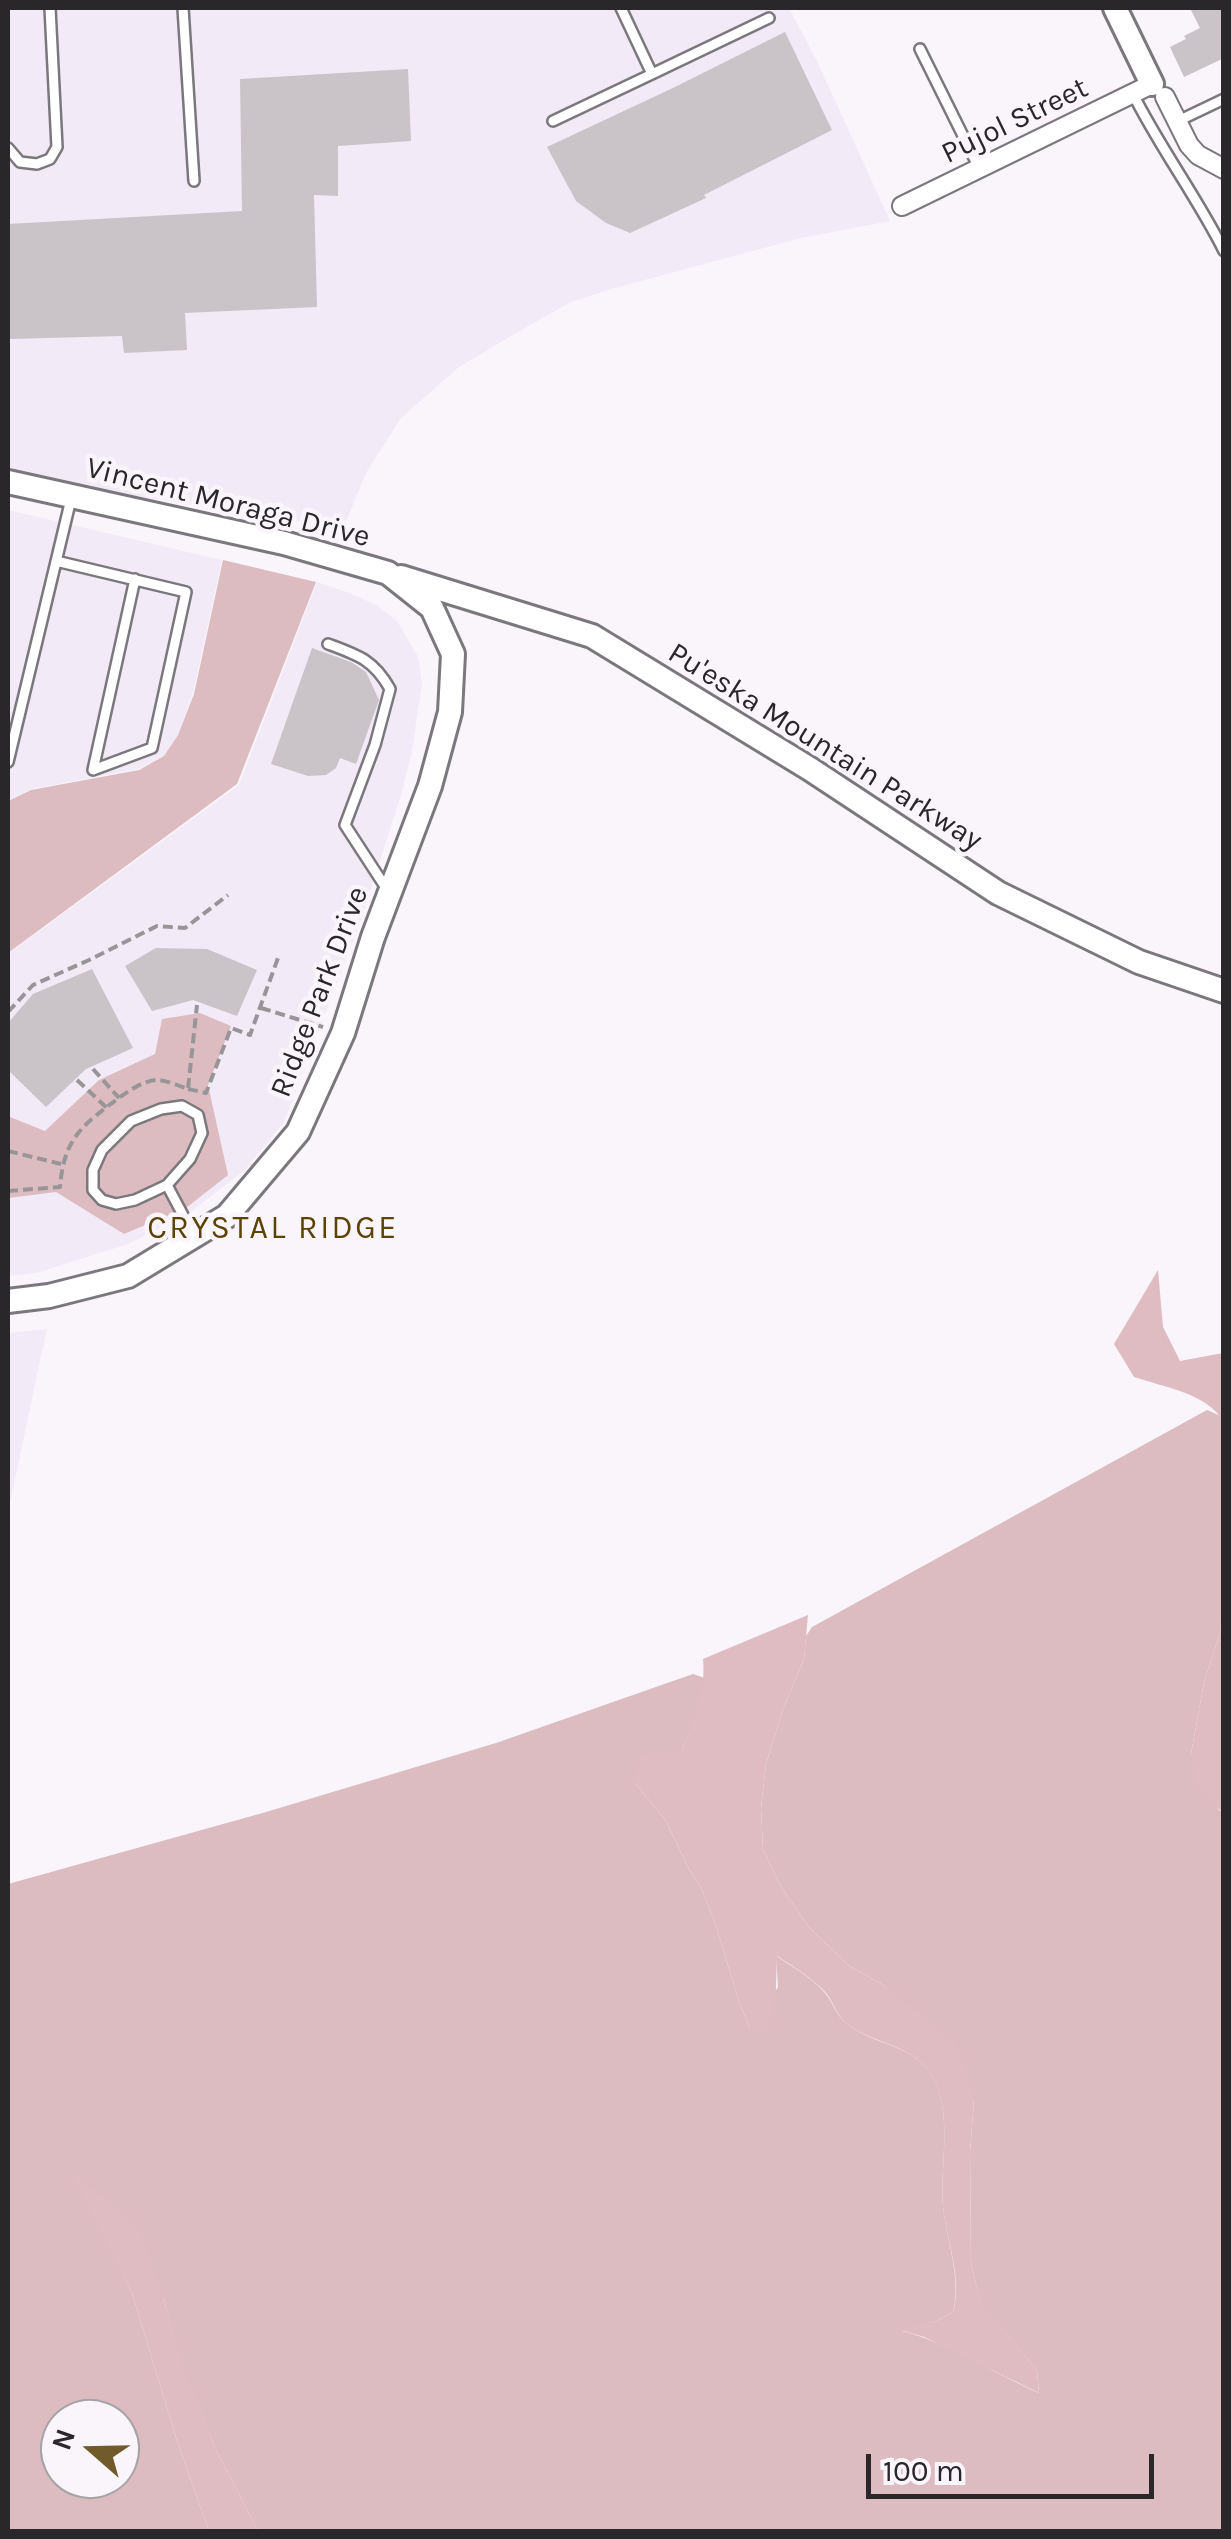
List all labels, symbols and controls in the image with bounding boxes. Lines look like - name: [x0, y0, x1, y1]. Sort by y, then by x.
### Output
- street label: Pujol Street: [936, 70, 1094, 172]
- street label: Vincent Moraga Drive: [82, 450, 374, 556]
- street label: Pu'eska Mountain Parkway: [661, 635, 989, 859]
- street label: Ridge Park Drive: [263, 882, 377, 1102]
- district label: CRYSTAL RIDGE: [147, 1210, 399, 1248]
- north arrow: [40, 2399, 140, 2499]
- text: N: [44, 2424, 82, 2454]
- scale bar: [871, 2434, 1158, 2496]
- text: 100 m: [883, 2453, 964, 2489]

